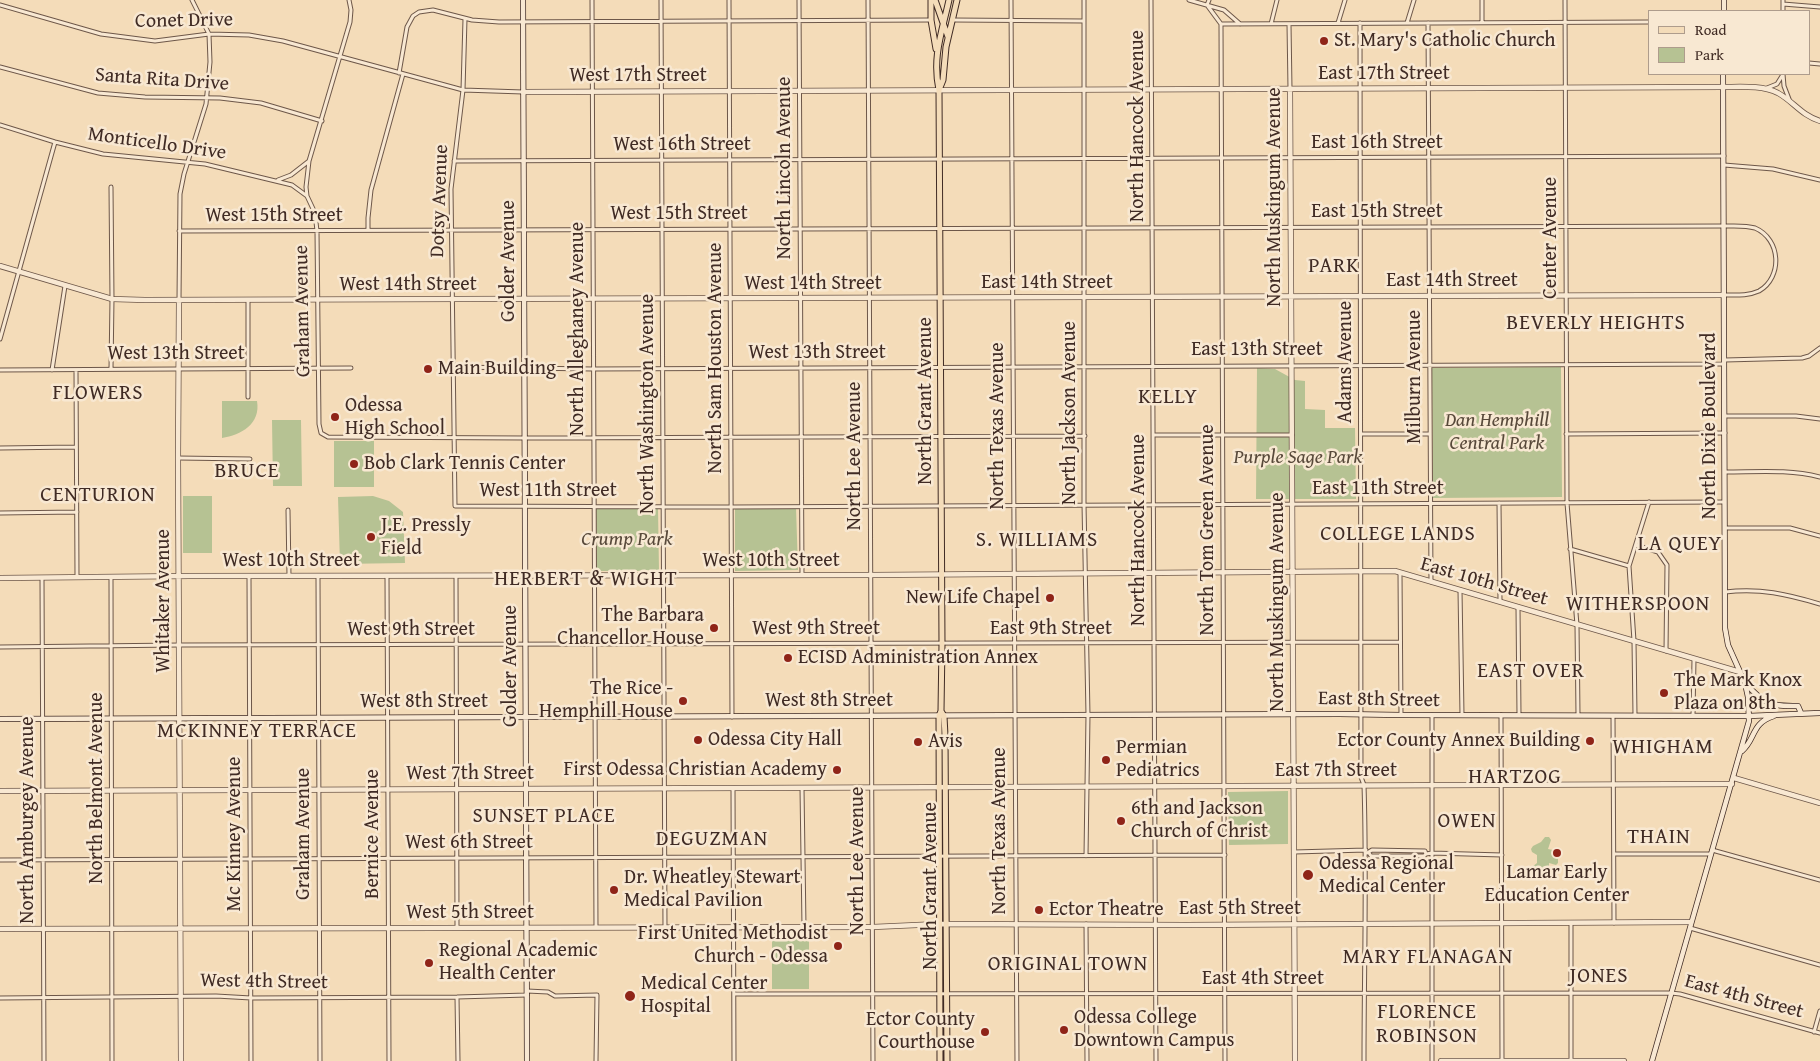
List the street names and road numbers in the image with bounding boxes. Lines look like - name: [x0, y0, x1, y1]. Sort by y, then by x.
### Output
- street label: Conet Drive: [135, 8, 233, 34]
- street label: North Hancock Avenue: [1126, 30, 1150, 222]
- street label: East 17th Street: [1318, 62, 1450, 86]
- street label: Santa Rita Drive: [94, 63, 230, 97]
- street label: West 17th Street: [569, 64, 707, 88]
- street label: North Lincoln Avenue: [773, 77, 797, 259]
- street label: North Muskingum Avenue: [1263, 87, 1287, 307]
- street label: Monticello Drive: [86, 122, 228, 166]
- street label: East 16th Street: [1311, 131, 1443, 155]
- street label: West 16th Street: [613, 133, 751, 157]
- street label: Dotsy Avenue: [426, 144, 454, 258]
- street label: Center Avenue: [1539, 177, 1563, 299]
- street label: Golder Avenue: [497, 200, 521, 322]
- street label: East 15th Street: [1311, 200, 1443, 224]
- street label: West 15th Street: [610, 202, 748, 226]
- street label: West 15th Street: [205, 204, 343, 228]
- street label: North Alleghaney Avenue: [566, 222, 590, 436]
- street label: North Sam Houston Avenue: [704, 243, 728, 473]
- street label: Graham Avenue: [290, 245, 316, 377]
- street label: East 14th Street: [1386, 269, 1518, 293]
- street label: East 14th Street: [981, 271, 1113, 295]
- street label: West 14th Street: [744, 272, 882, 296]
- street label: West 14th Street: [339, 273, 477, 297]
- street label: North Washington Avenue: [636, 294, 660, 514]
- street label: Adams Avenue: [1334, 301, 1358, 423]
- street label: Milburn Avenue: [1403, 310, 1427, 444]
- street label: North Grant Avenue: [914, 317, 938, 485]
- street label: North Jackson Avenue: [1058, 321, 1082, 505]
- street label: North Dixie Boulevard: [1698, 333, 1722, 519]
- street label: East 13th Street: [1191, 338, 1323, 362]
- street label: West 13th Street: [748, 341, 886, 365]
- street label: West 13th Street: [107, 342, 245, 366]
- street label: North Texas Avenue: [986, 342, 1010, 510]
- street label: North Lee Avenue: [843, 382, 867, 530]
- street label: North Tom Green Avenue: [1196, 424, 1220, 636]
- street label: North Hancock Avenue: [1127, 434, 1151, 626]
- street label: East 11th Street: [1312, 477, 1444, 501]
- street label: West 11th Street: [479, 479, 617, 503]
- street label: North Muskingum Avenue: [1266, 492, 1290, 712]
- street label: Whitaker Avenue: [152, 529, 176, 673]
- street label: West 10th Street: [222, 549, 360, 573]
- street label: West 10th Street: [702, 549, 840, 573]
- street label: East 10th Street: [1417, 552, 1551, 612]
- street label: Golder Avenue: [499, 605, 523, 727]
- street label: West 9th Street: [752, 617, 880, 641]
- street label: East 9th Street: [990, 617, 1112, 641]
- street label: West 9th Street: [347, 618, 475, 642]
- street label: East 8th Street: [1318, 687, 1440, 713]
- street label: West 8th Street: [765, 689, 893, 713]
- street label: West 8th Street: [360, 690, 488, 714]
- street label: North Belmont Avenue: [85, 692, 109, 884]
- street label: North Amburgey Avenue: [16, 716, 40, 924]
- street label: North Texas Avenue: [988, 747, 1012, 915]
- street label: Mc Kinney Avenue: [223, 757, 247, 911]
- street label: East 7th Street: [1275, 759, 1397, 783]
- street label: West 7th Street: [406, 762, 534, 786]
- street label: Graham Avenue: [292, 768, 316, 900]
- street label: Bernice Avenue: [361, 769, 385, 899]
- street label: North Lee Avenue: [846, 787, 870, 935]
- street label: North Grant Avenue: [919, 802, 943, 970]
- street label: West 6th Street: [405, 831, 533, 855]
- street label: East 5th Street: [1179, 897, 1301, 921]
- street label: West 5th Street: [406, 901, 534, 925]
- street label: East 4th Street: [1202, 967, 1324, 991]
- street label: West 4th Street: [200, 969, 328, 995]
- street label: East 4th Street: [1682, 970, 1806, 1024]

